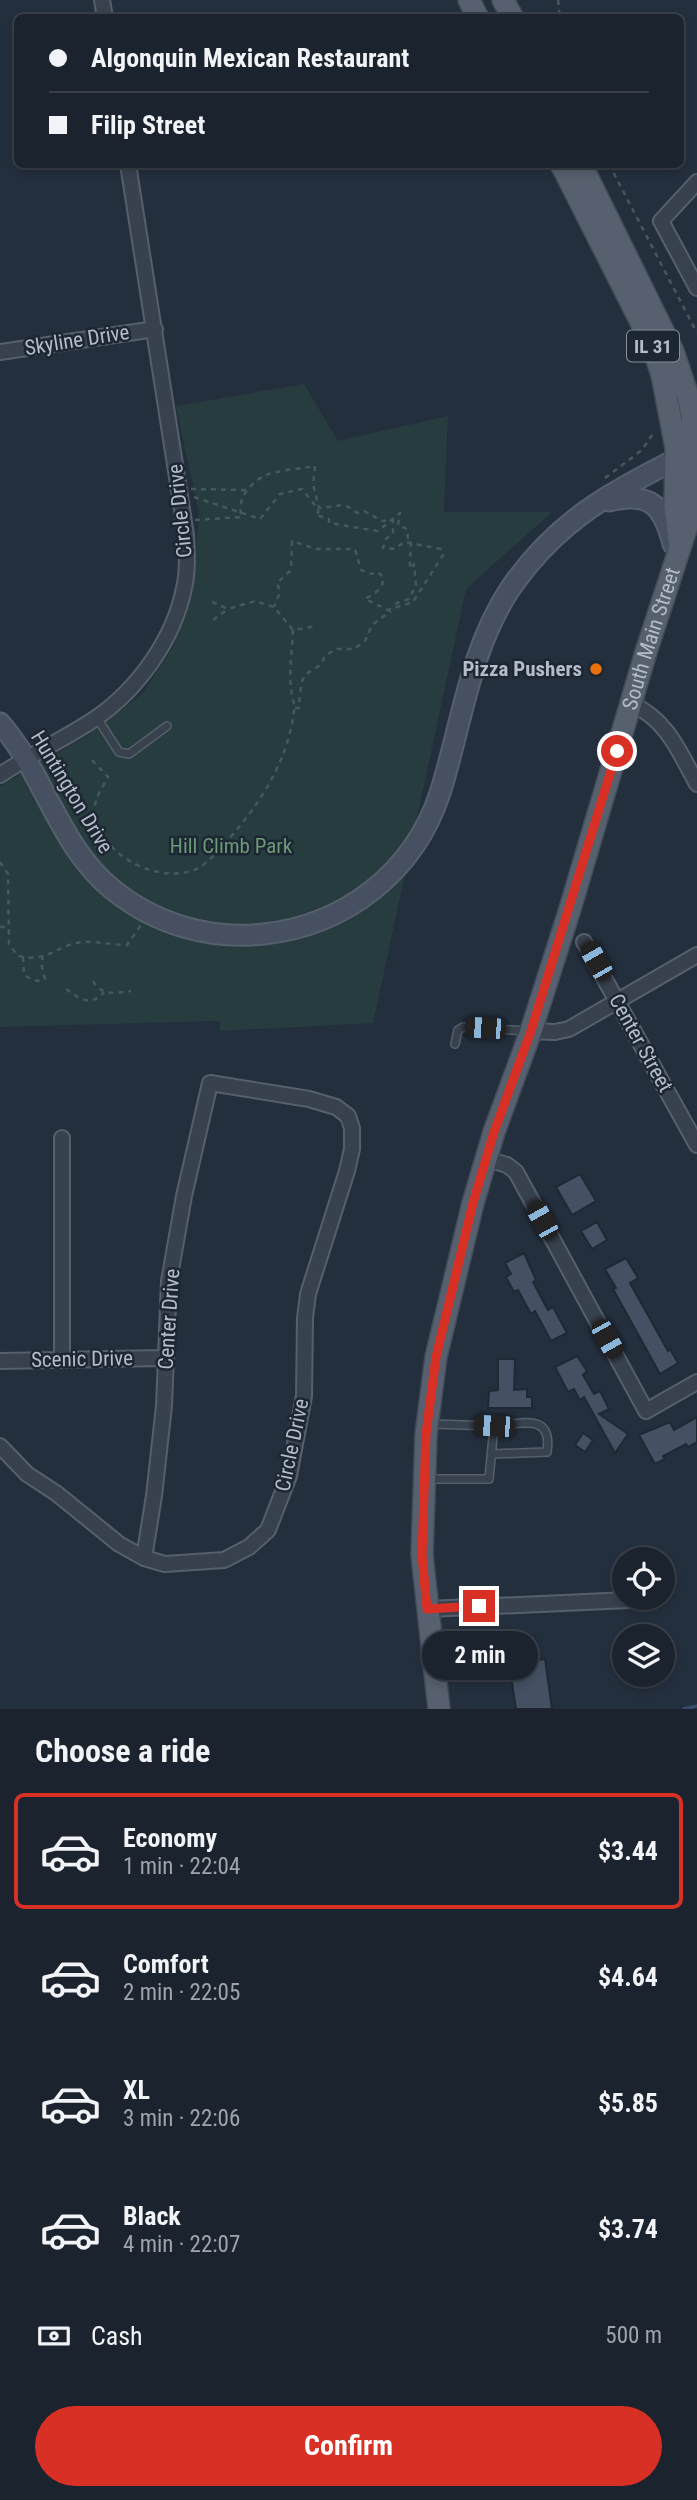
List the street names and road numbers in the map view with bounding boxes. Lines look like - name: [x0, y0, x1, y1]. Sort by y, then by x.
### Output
- street label: Skyline Drive: [23, 320, 131, 360]
- road number: IL 31: [627, 330, 679, 362]
- street label: Circle Drive: [163, 463, 197, 559]
- street label: South Main Street: [618, 564, 685, 713]
- street label: Huntington Drive: [26, 727, 118, 858]
- street label: Center Street: [604, 990, 678, 1096]
- street label: Center Drive: [154, 1268, 185, 1370]
- street label: Scenic Drive: [31, 1346, 133, 1372]
- street label: Circle Drive: [270, 1396, 314, 1493]

